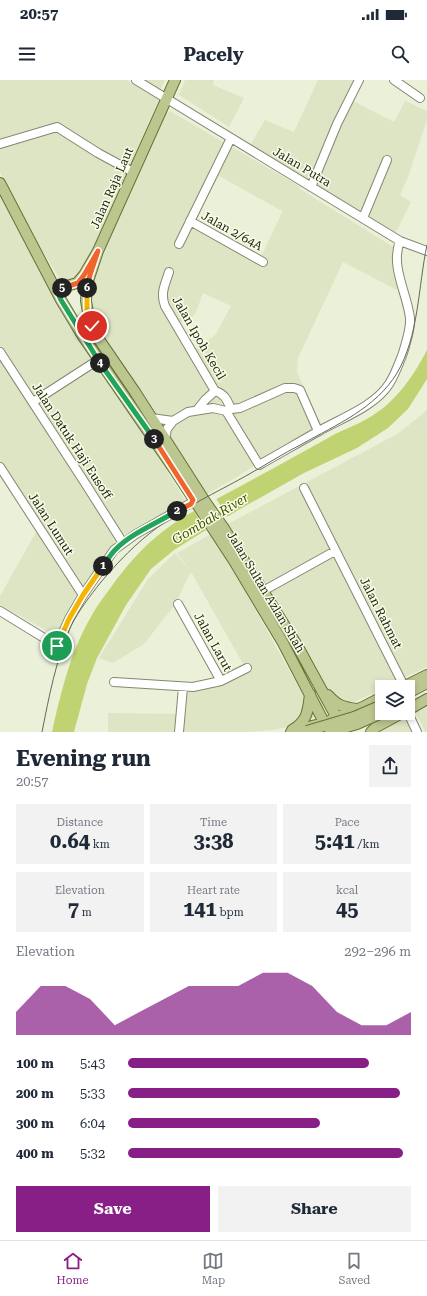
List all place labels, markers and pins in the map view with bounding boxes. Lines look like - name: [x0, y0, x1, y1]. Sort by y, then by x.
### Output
- pin: 5: [52, 278, 72, 298]
- pin: 6: [77, 278, 97, 298]
- pin: [75, 309, 109, 343]
- pin: 4: [90, 353, 110, 373]
- pin: 3: [144, 429, 164, 449]
- pin: 2: [167, 501, 187, 521]
- pin: 1: [93, 556, 113, 576]
- pin: [40, 629, 74, 663]

